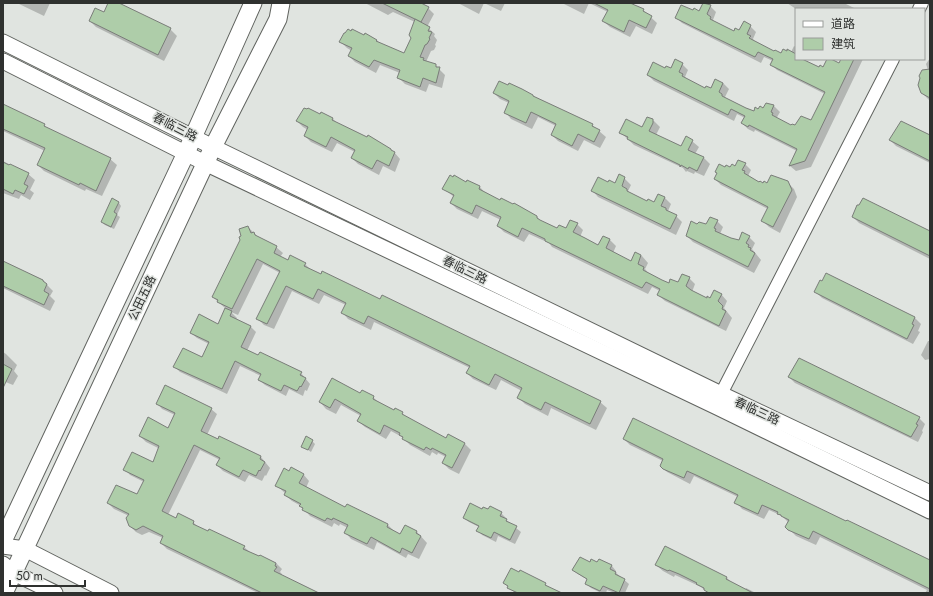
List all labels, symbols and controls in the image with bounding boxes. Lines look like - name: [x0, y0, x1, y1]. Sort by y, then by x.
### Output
- legend: [795, 8, 925, 60]
- text: 道路: [831, 15, 855, 33]
- text: 建筑: [831, 35, 855, 53]
- street label: 春临三路: [150, 108, 200, 146]
- street label: 春临三路: [439, 251, 491, 289]
- street label: 公田五路: [124, 272, 160, 324]
- street label: 春临三路: [731, 393, 783, 429]
- scale bar: [10, 562, 85, 588]
- text: 50 m: [16, 567, 43, 585]

